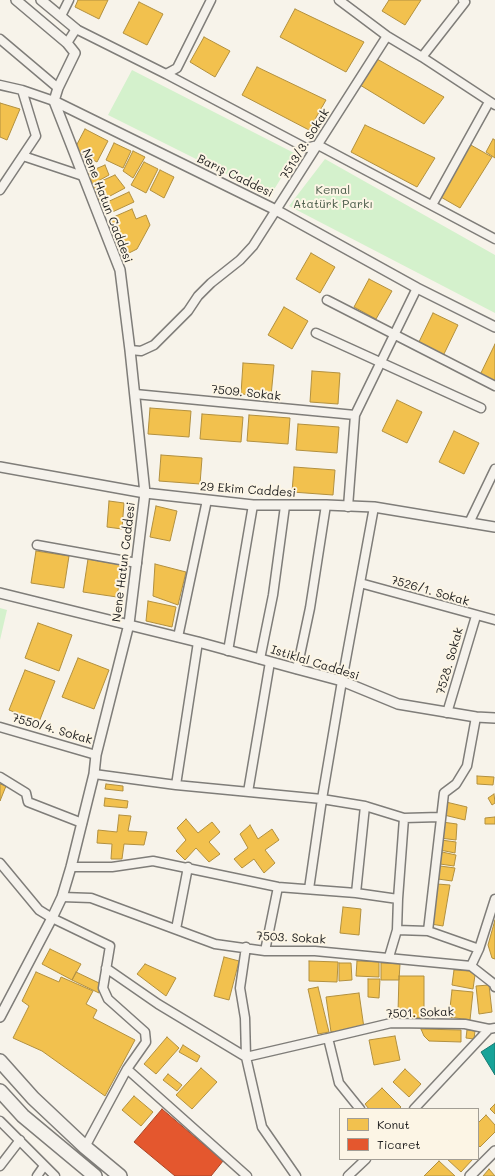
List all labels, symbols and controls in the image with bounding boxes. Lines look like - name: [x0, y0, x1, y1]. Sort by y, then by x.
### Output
- street label: 7513/3. Sokak: [277, 106, 333, 182]
- street label: Nene Hatun Caddesi: [79, 147, 135, 265]
- street label: Barış Caddesi: [195, 151, 275, 201]
- park label: Kemal Atatürk Parkı: [293, 183, 373, 211]
- street label: 7509. Sokak: [211, 382, 281, 404]
- street label: 29 Ekim Caddesi: [200, 479, 296, 501]
- street label: Nene Hatun Caddesi: [109, 501, 139, 623]
- street label: 7526/1. Sokak: [389, 573, 471, 609]
- street label: 7528. Sokak: [434, 626, 466, 696]
- street label: Istiklal Caddesi: [269, 643, 361, 683]
- street label: 7550/4. Sokak: [10, 711, 94, 747]
- street label: 7503. Sokak: [256, 929, 326, 947]
- street label: 7501. Sokak: [386, 1005, 454, 1021]
- legend: [339, 1108, 479, 1160]
- text: Konut: [377, 1116, 410, 1132]
- text: Ticaret: [377, 1136, 421, 1152]

